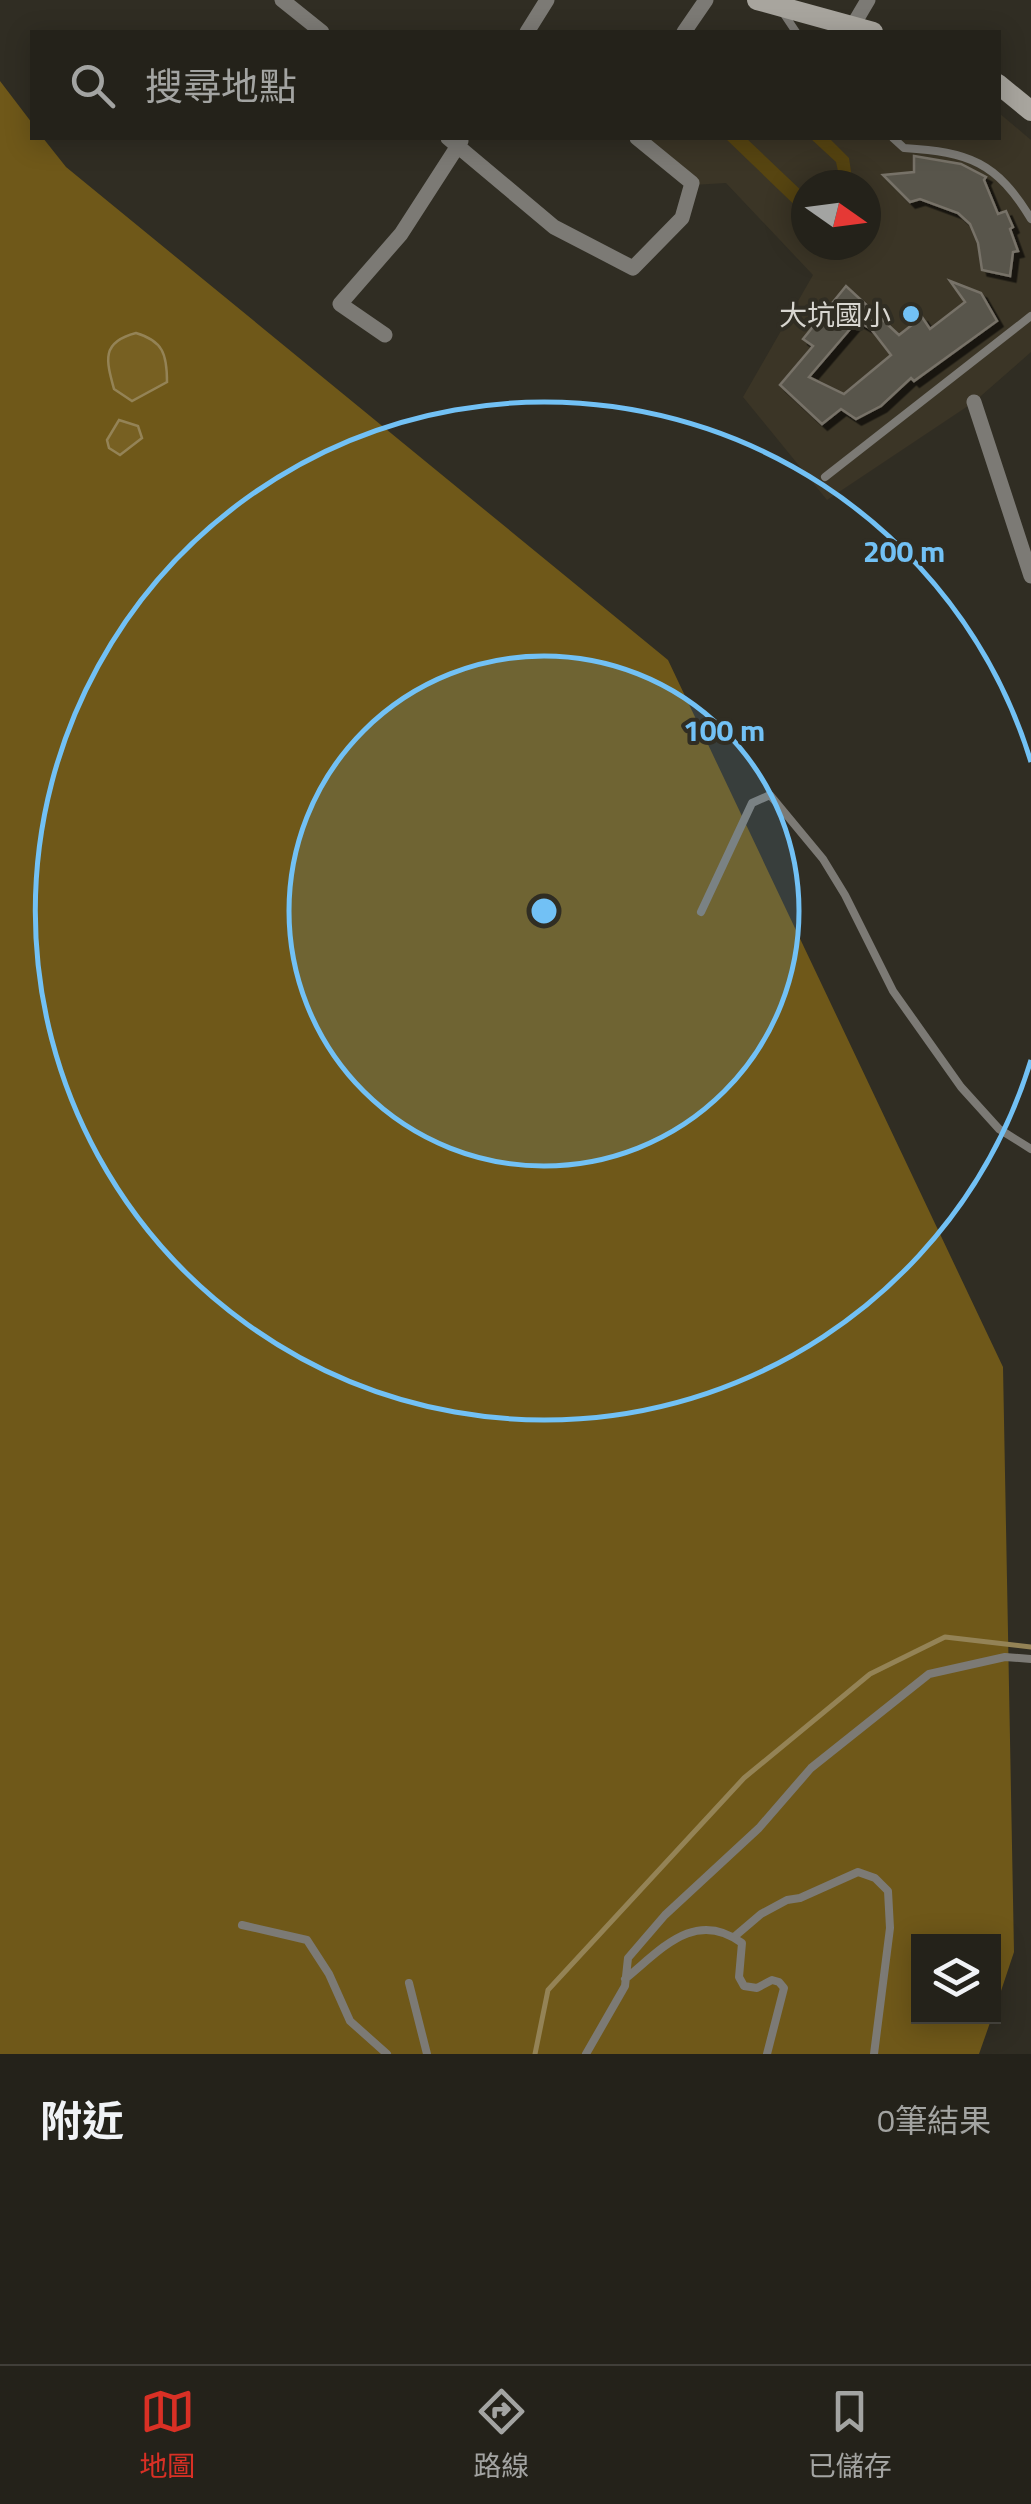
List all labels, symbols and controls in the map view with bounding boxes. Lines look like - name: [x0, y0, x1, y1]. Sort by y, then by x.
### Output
- search box: [30, 30, 1001, 140]
- text: 搜尋地點: [145, 57, 297, 115]
- icon: search: [65, 58, 120, 113]
- north arrow: [791, 170, 881, 260]
- place label: 大坑國小: [779, 293, 891, 336]
- marker: 大坑國小: [900, 303, 922, 325]
- text: 200 m: [863, 528, 945, 574]
- text: 100 m: [683, 707, 765, 753]
- centre of rings: [526, 893, 562, 929]
- map controls: [911, 1934, 1001, 2024]
- button: layers: [911, 1934, 1001, 2024]
- text: 附近: [40, 2088, 124, 2152]
- text: 0筆結果: [877, 2096, 991, 2144]
- tab: 地圖: [139, 2384, 195, 2487]
- tab: 路線: [473, 2384, 530, 2487]
- tab: 已儲存: [808, 2384, 892, 2487]

